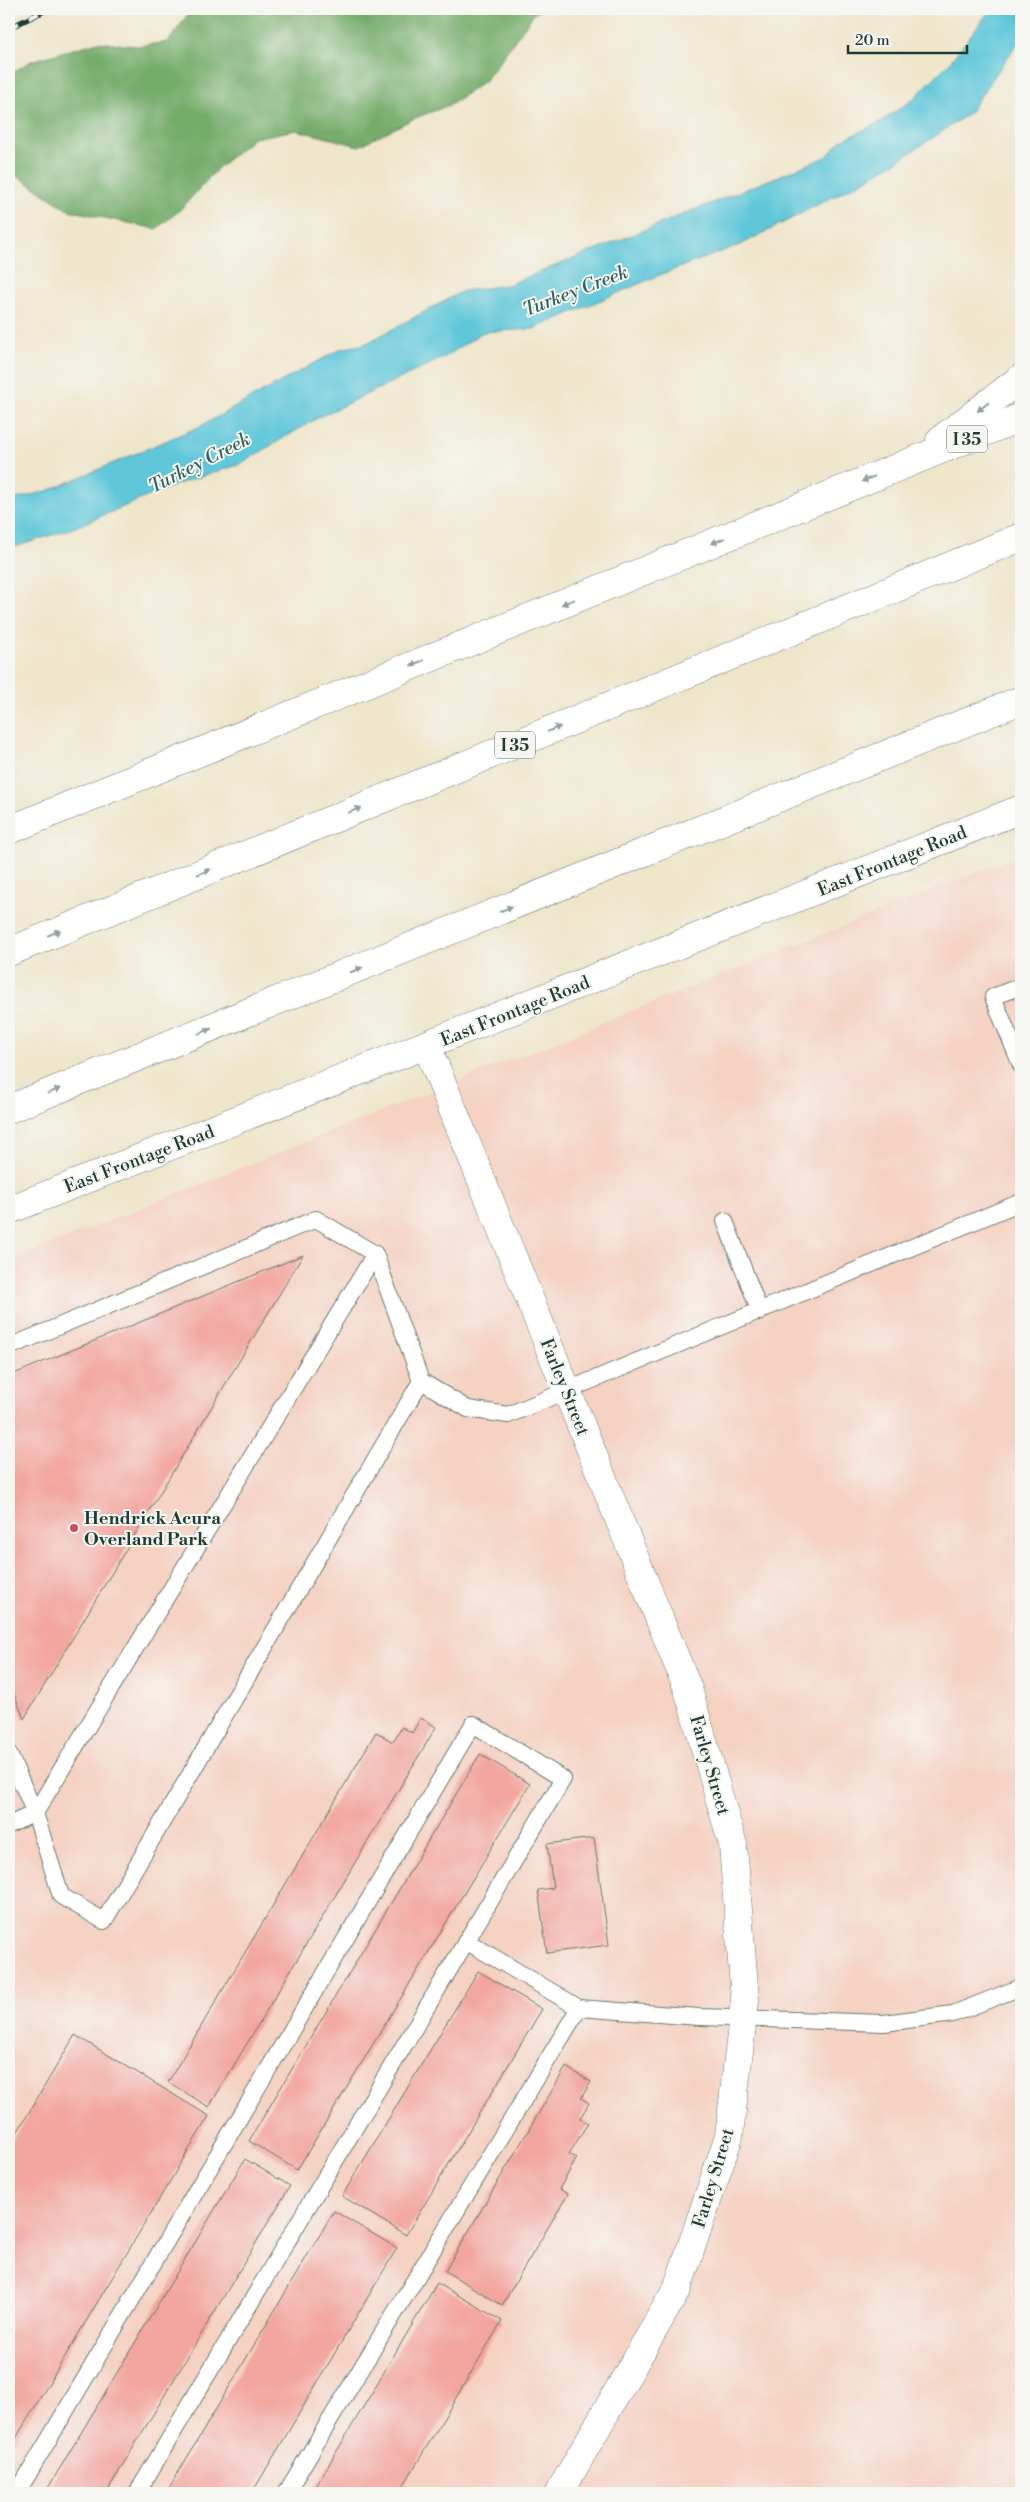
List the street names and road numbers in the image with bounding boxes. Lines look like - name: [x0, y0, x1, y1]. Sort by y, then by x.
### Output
- road number: I 35: [947, 426, 987, 452]
- road number: I 35: [495, 732, 535, 758]
- street label: East Frontage Road: [814, 821, 971, 902]
- street label: East Frontage Road: [437, 971, 594, 1052]
- street label: East Frontage Road: [61, 1120, 218, 1199]
- street label: Farley Street: [535, 1335, 595, 1440]
- street label: Farley Street: [684, 1712, 735, 1818]
- street label: Farley Street: [687, 2125, 740, 2231]

